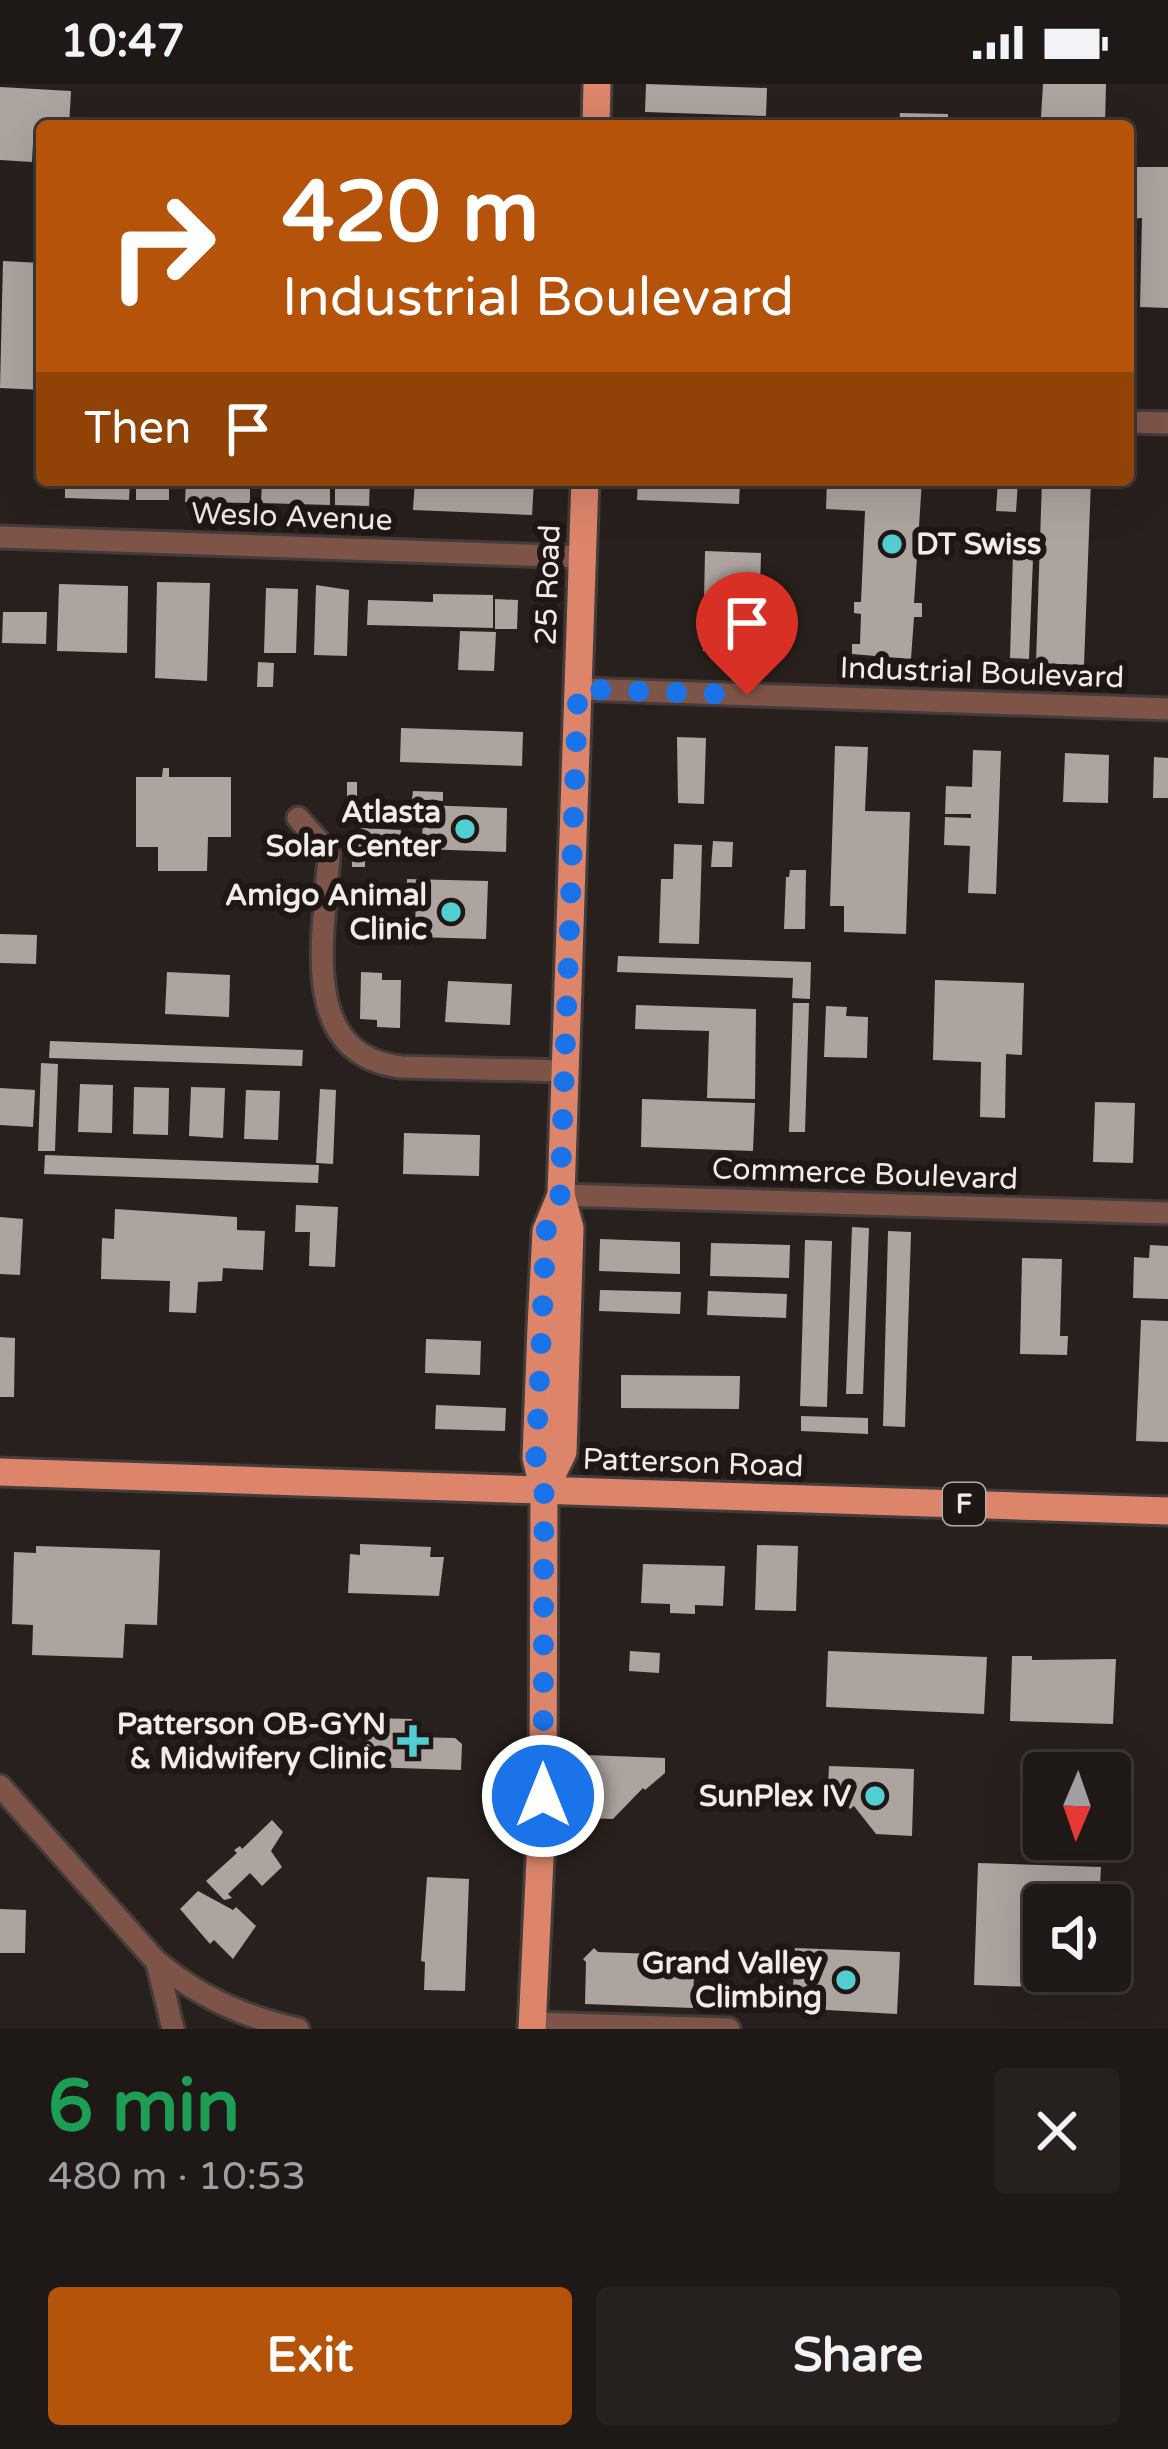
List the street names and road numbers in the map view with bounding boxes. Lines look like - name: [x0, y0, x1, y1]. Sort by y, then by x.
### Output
- street label: Weslo Avenue: [191, 495, 393, 539]
- street label: 25 Road: [527, 524, 569, 646]
- street label: Industrial Boulevard: [839, 650, 1125, 696]
- street label: Commerce Boulevard: [711, 1150, 1019, 1198]
- street label: Patterson Road: [582, 1441, 804, 1485]
- road number: F: [943, 1483, 985, 1525]

